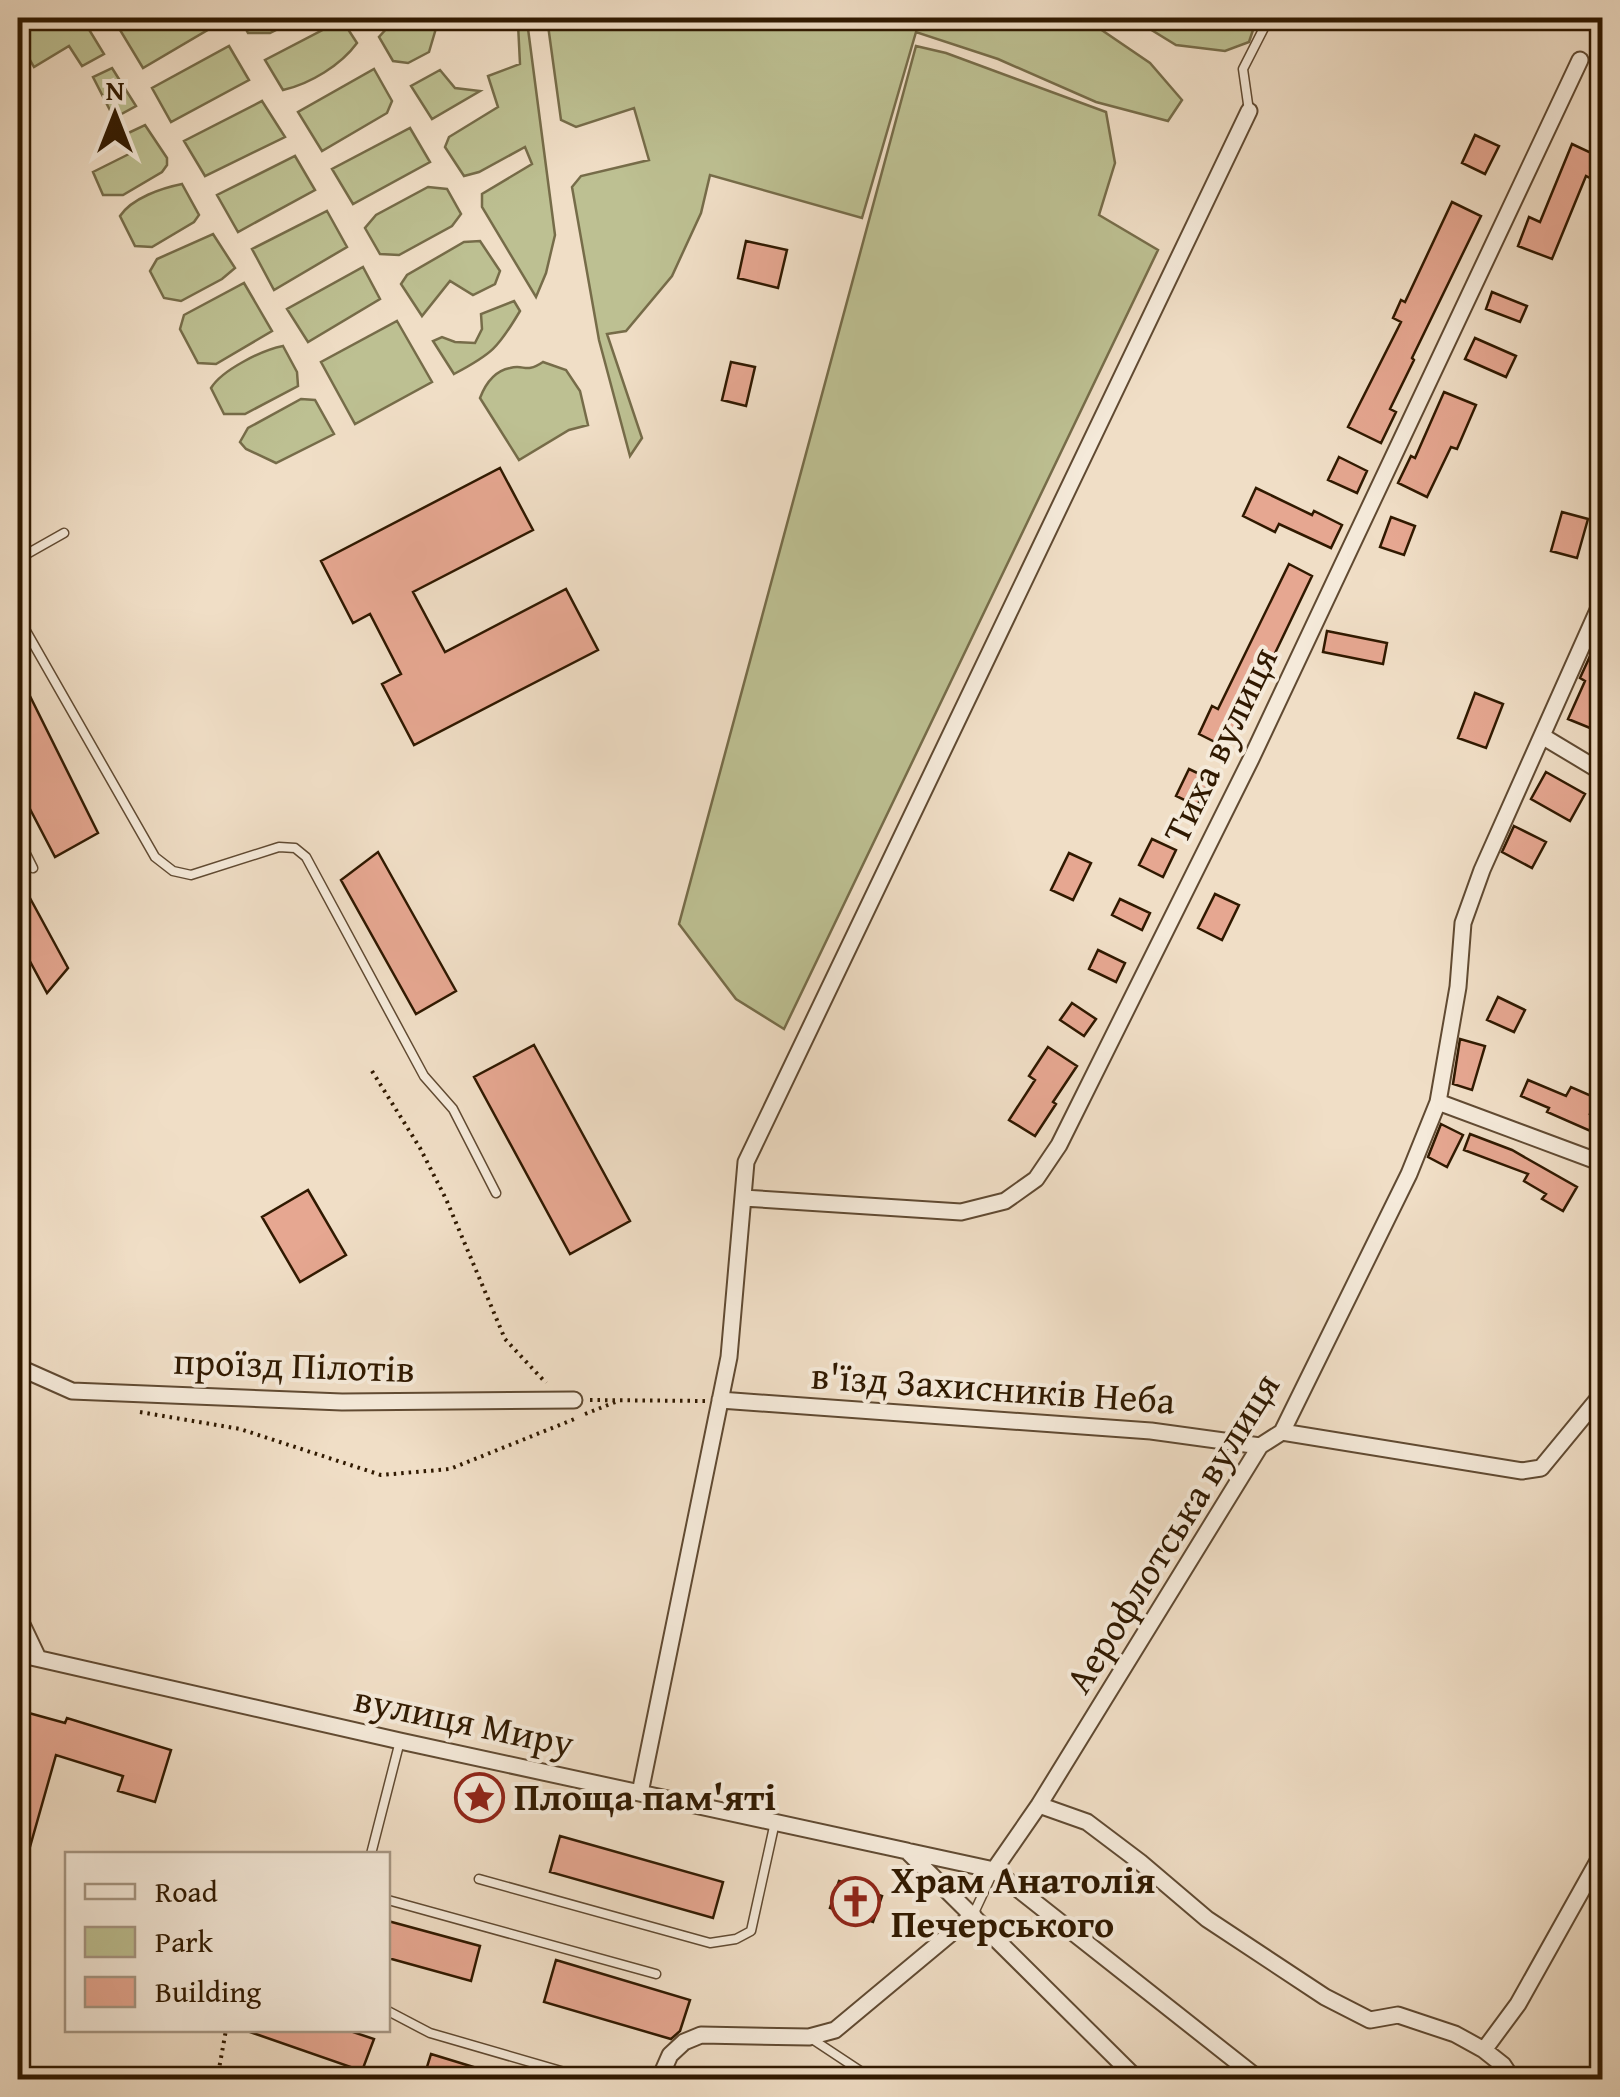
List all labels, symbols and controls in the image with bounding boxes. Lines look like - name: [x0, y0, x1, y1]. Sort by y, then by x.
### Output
- north arrow: [65, 65, 165, 165]
- text: N: [106, 69, 125, 110]
- street label: Тиха вулиця: [1147, 637, 1291, 852]
- street label: проїзд Пілотів: [172, 1332, 416, 1396]
- street label: в'їзд Захисників Неба: [809, 1346, 1177, 1428]
- street label: Аерофлотська вулиця: [1050, 1361, 1292, 1703]
- street label: вулиця Миру: [349, 1669, 579, 1771]
- place label: Площа пам'яті: [514, 1768, 776, 1824]
- place icon: Площа пам'яті: [453, 1771, 505, 1823]
- place label: Храм Анатолія Печерського: [891, 1851, 1155, 1951]
- legend: [65, 1852, 390, 2032]
- text: Road: [155, 1869, 218, 1913]
- church icon: Храм Анатолія Печерського: [830, 1876, 882, 1928]
- text: Park: [155, 1919, 214, 1963]
- text: Building: [155, 1969, 261, 2013]

